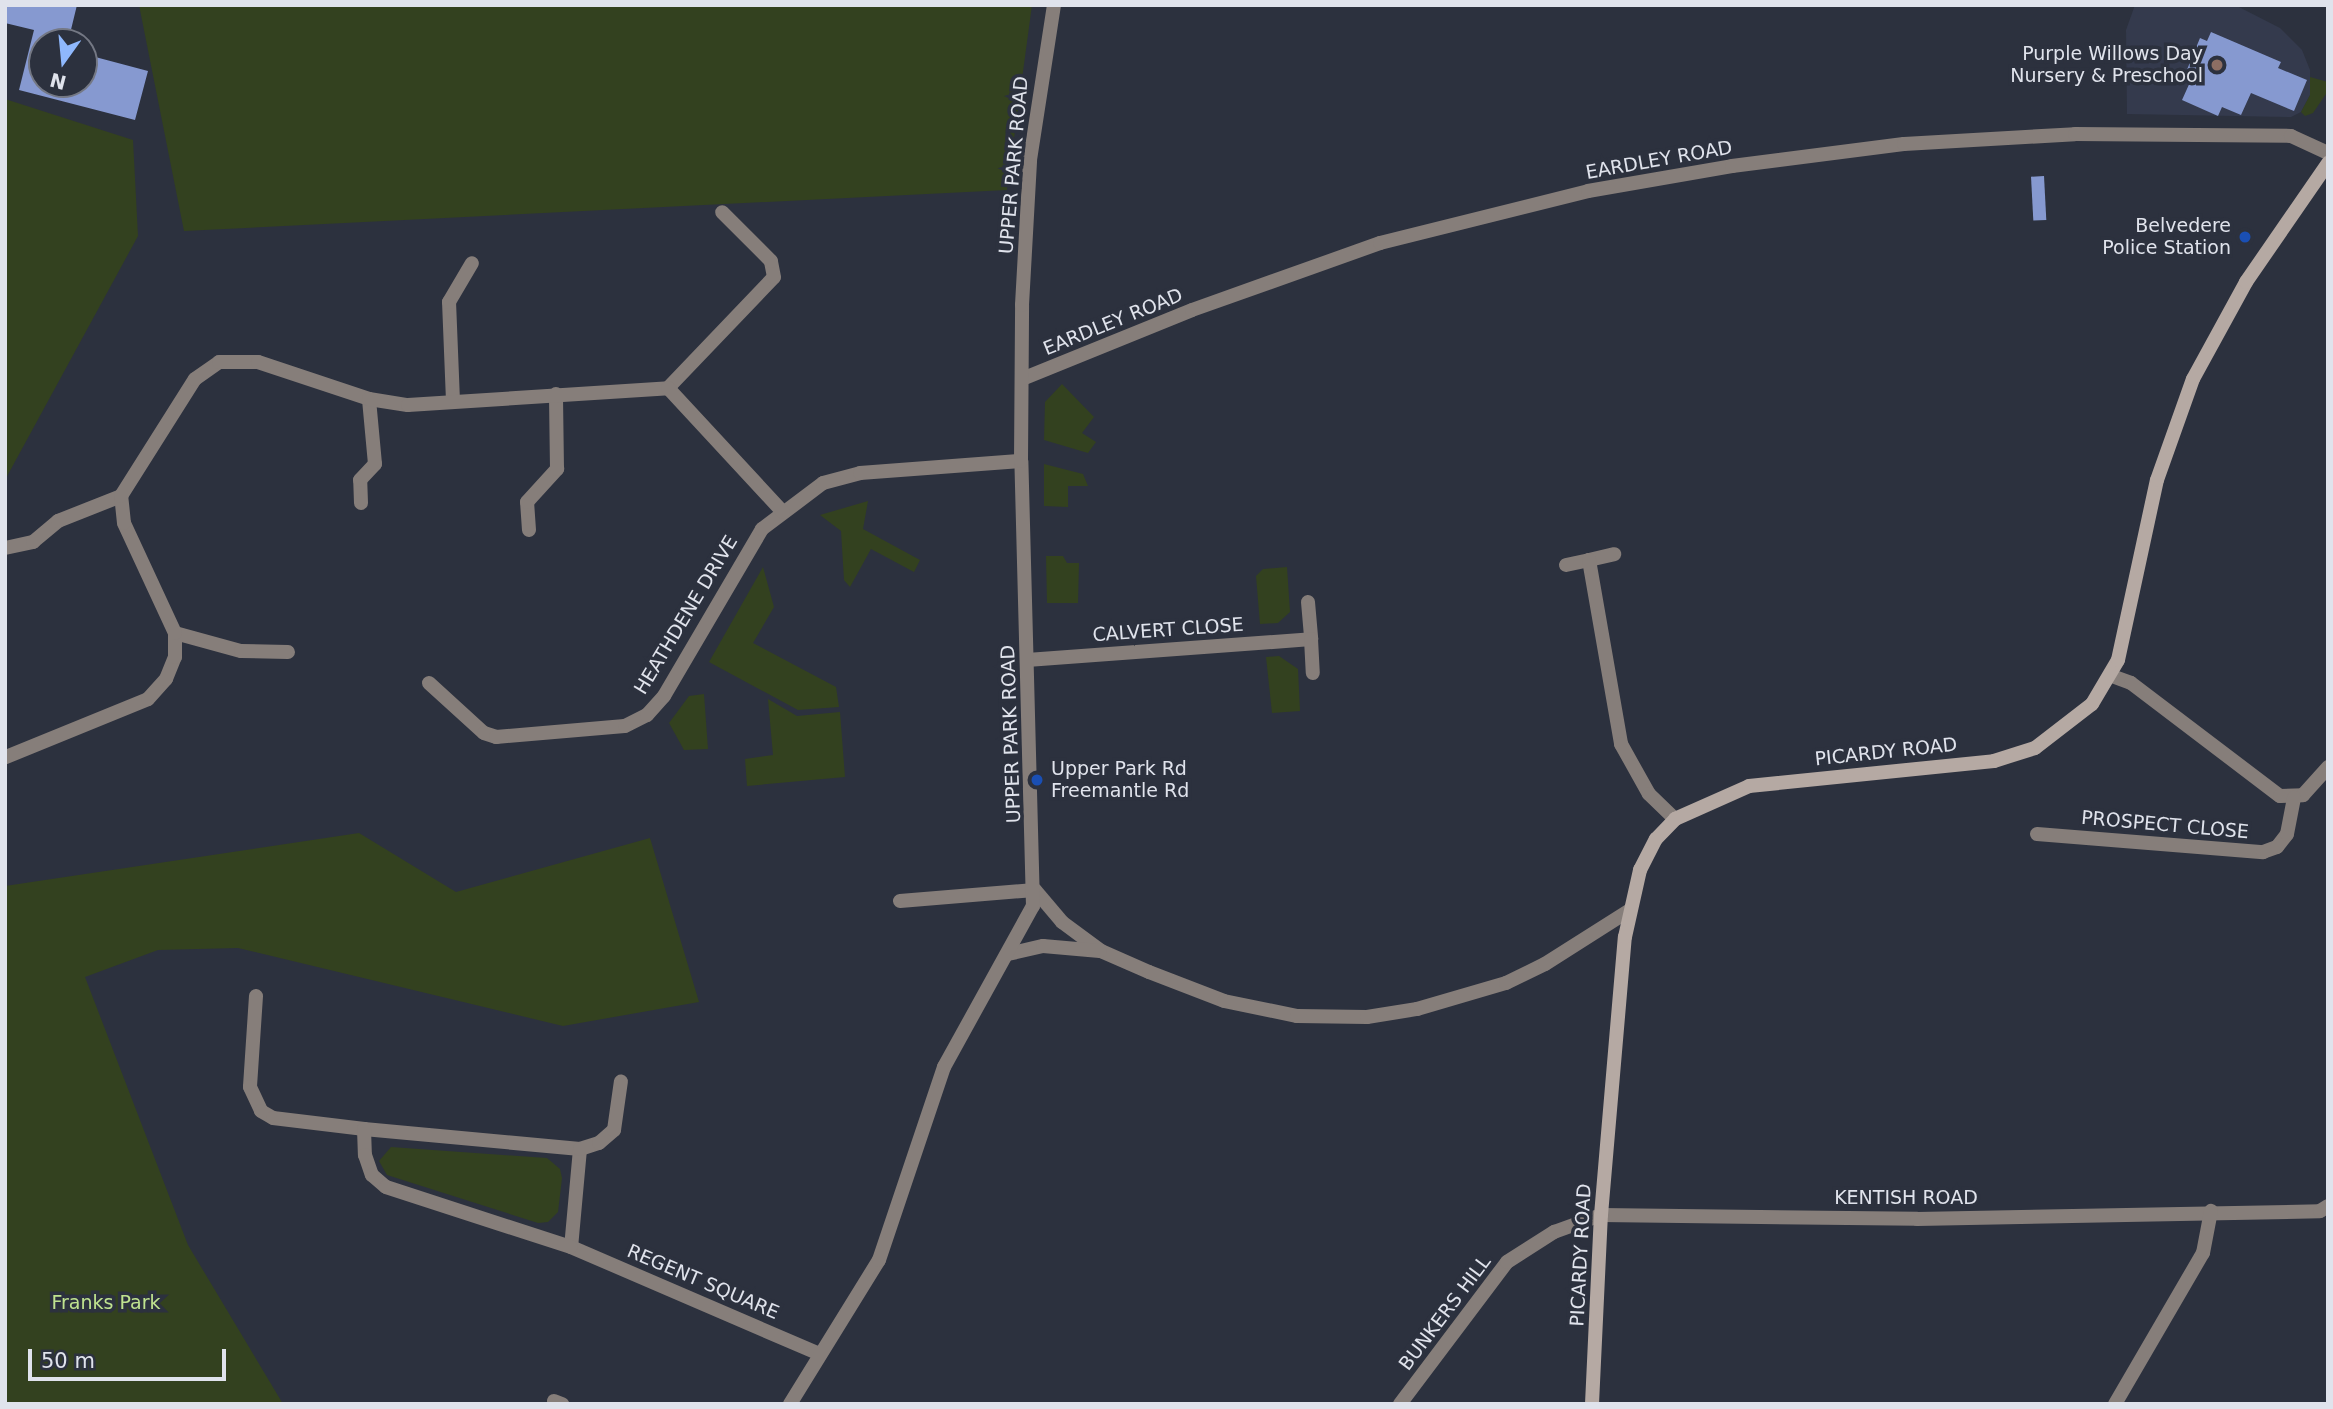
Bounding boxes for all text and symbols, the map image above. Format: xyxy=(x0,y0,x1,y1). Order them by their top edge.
north arrow xyxy=(28,28,98,98)
place label: Purple Willows Day Nursery & Preschool xyxy=(2010,43,2203,87)
marker: Purple Willows Day Nursery & Preschool xyxy=(2209,57,2225,73)
text: N xyxy=(48,69,69,94)
street label: UPPER PARK ROAD xyxy=(995,75,1033,255)
street label: EARDLEY ROAD xyxy=(1584,136,1734,184)
place label: Belvedere Police Station xyxy=(2102,215,2231,259)
marker: Belvedere Police Station xyxy=(2237,229,2253,245)
street label: EARDLEY ROAD xyxy=(1040,284,1186,360)
street label: HEATHDENE DRIVE xyxy=(630,532,742,698)
street label: CALVERT CLOSE xyxy=(1092,613,1244,647)
street label: UPPER PARK ROAD xyxy=(996,644,1026,824)
street label: PICARDY ROAD xyxy=(1814,733,1958,771)
place label: Upper Park Rd Freemantle Rd xyxy=(1051,758,1189,802)
marker: Upper Park Rd Freemantle Rd xyxy=(1029,772,1045,788)
street label: PROSPECT CLOSE xyxy=(2080,806,2250,844)
street label: PICARDY ROAD xyxy=(1566,1183,1596,1327)
street label: KENTISH ROAD xyxy=(1834,1187,1978,1209)
street label: REGENT SQUARE xyxy=(624,1240,782,1324)
street label: BUNKERS HILL xyxy=(1394,1251,1496,1375)
park label: Franks Park xyxy=(51,1292,161,1314)
scale bar xyxy=(32,1336,229,1380)
text: 50 m xyxy=(41,1349,95,1373)

